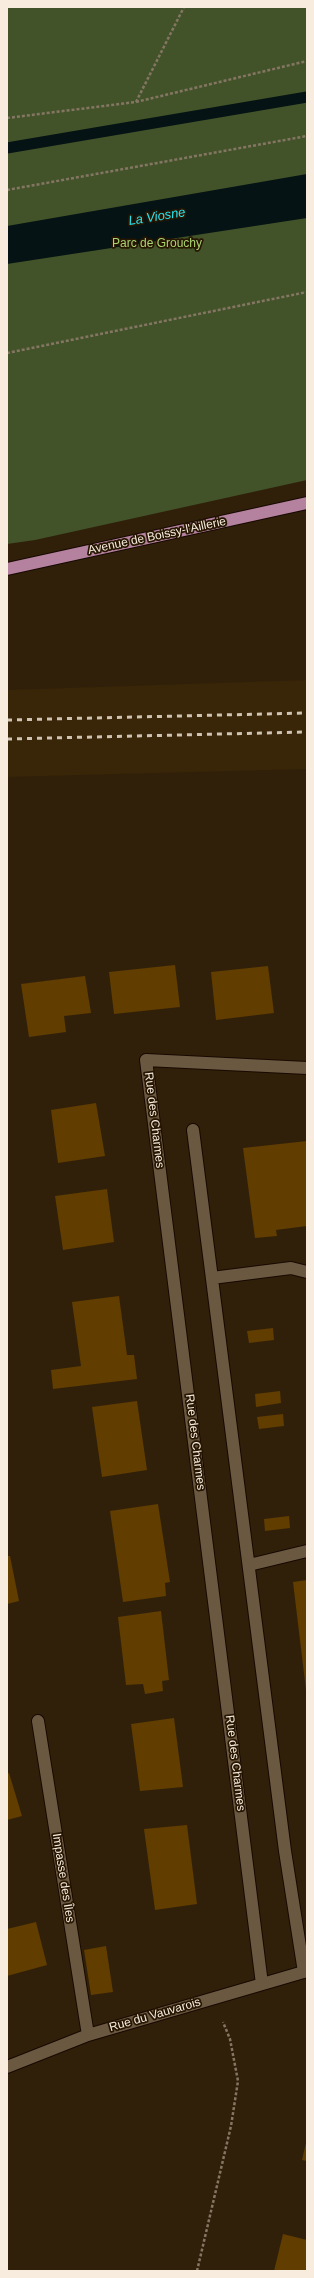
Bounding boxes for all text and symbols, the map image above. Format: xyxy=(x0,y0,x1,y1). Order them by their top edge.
water label: La Viosne xyxy=(127,205,187,229)
park label: Parc de Grouchy xyxy=(112,237,202,251)
street label: Avenue de Boissy-l'Aillerie xyxy=(87,514,227,558)
street label: Rue des Charmes xyxy=(141,1071,167,1169)
street label: Rue des Charmes xyxy=(182,1393,208,1491)
street label: Rue des Charmes xyxy=(222,1714,248,1812)
street label: Impasse des Îles xyxy=(49,1832,77,1924)
street label: Rue du Vauvarois xyxy=(108,1995,202,2035)

